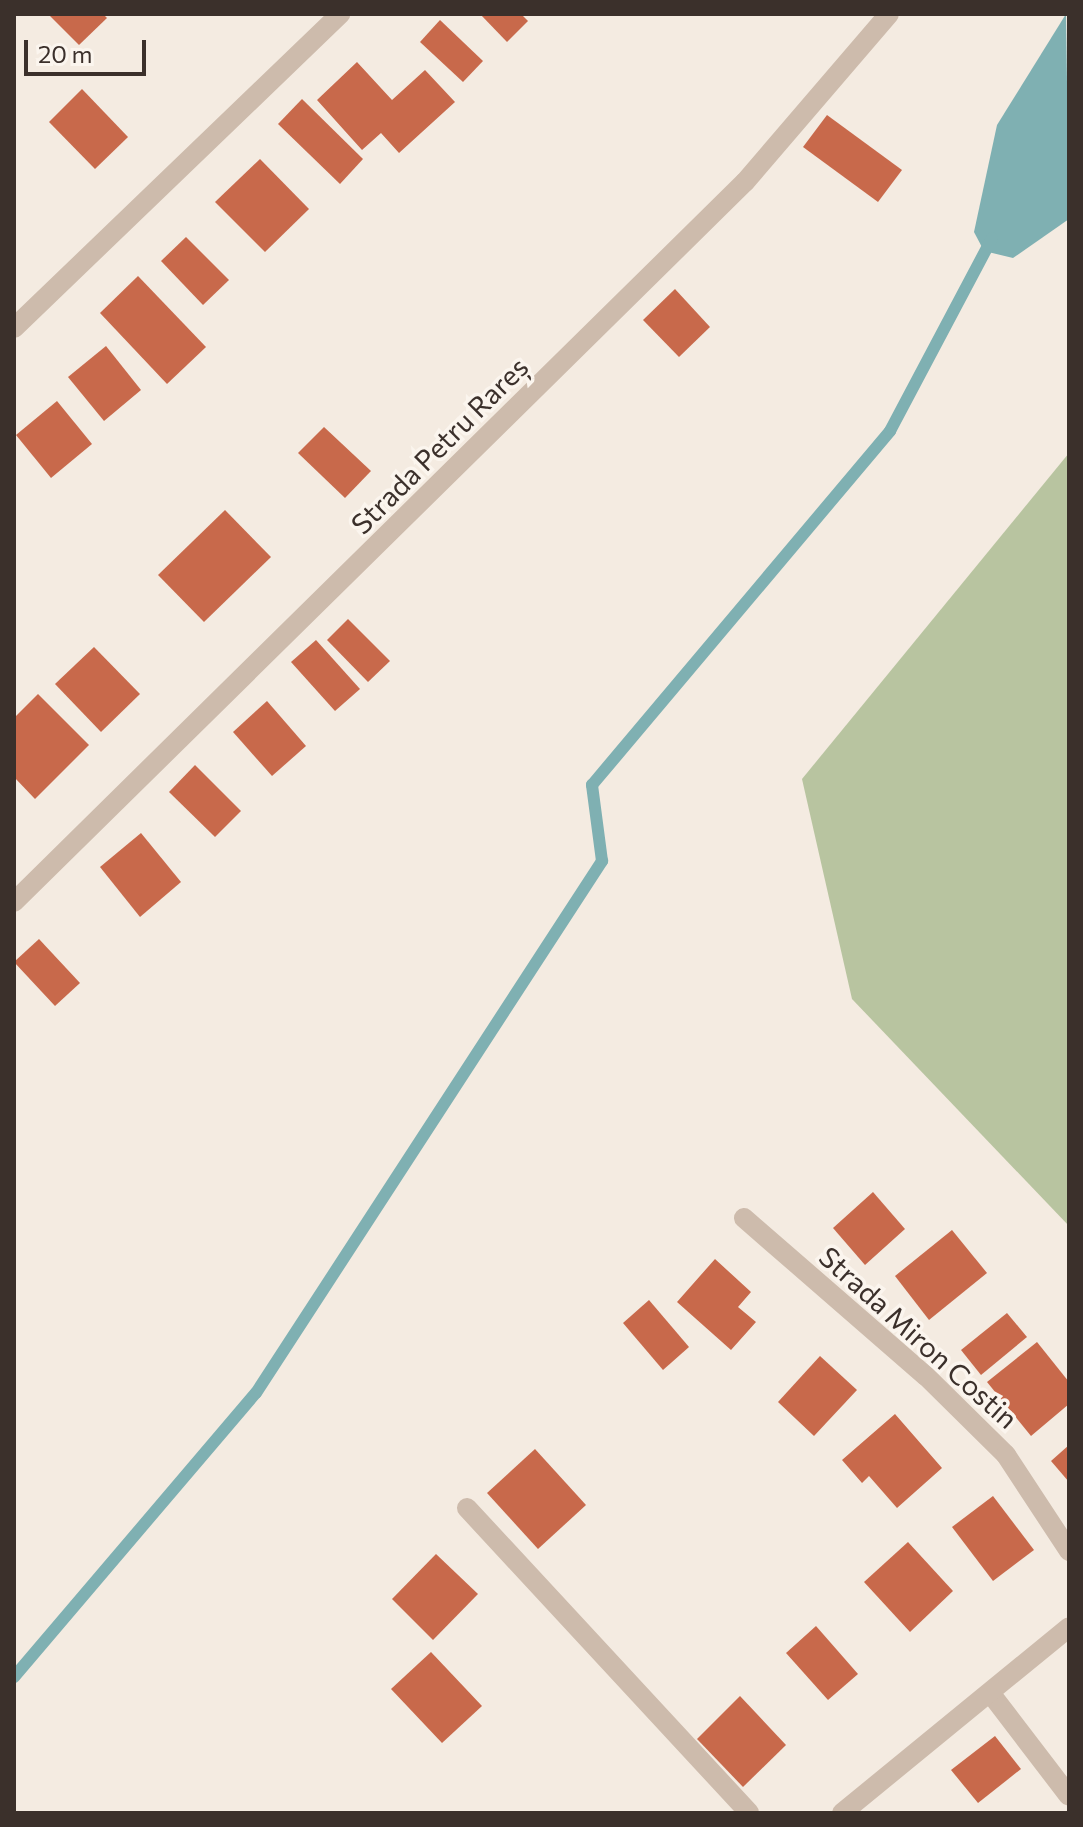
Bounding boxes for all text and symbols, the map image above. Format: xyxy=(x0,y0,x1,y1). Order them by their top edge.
scale bar xyxy=(28,24,150,74)
text: 20 m xyxy=(38,39,92,68)
street label: Strada Petru Rareș xyxy=(344,350,534,540)
street label: Strada Miron Costin xyxy=(813,1239,1025,1435)

